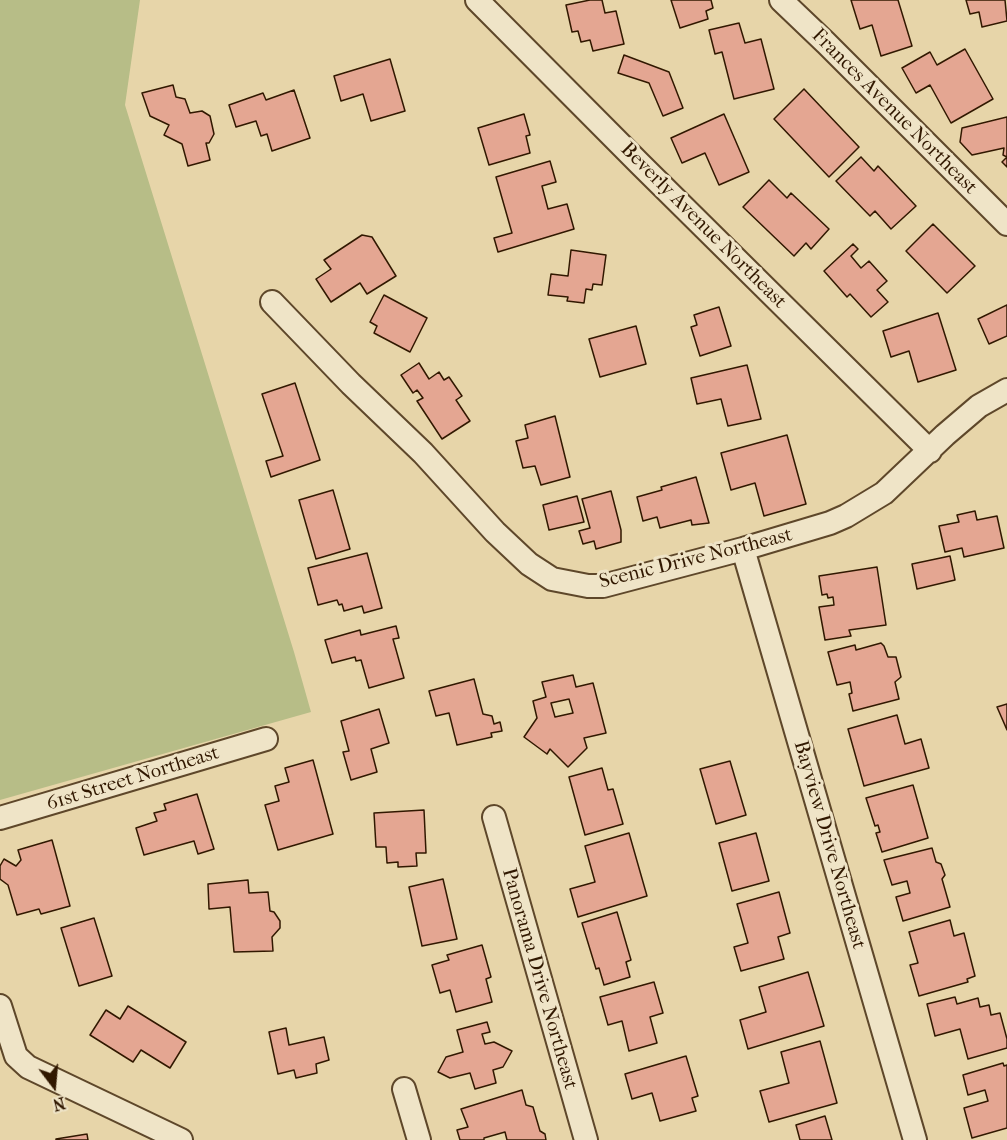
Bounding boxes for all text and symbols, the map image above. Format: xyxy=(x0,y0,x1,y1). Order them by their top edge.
street label: Frances Avenue Northeast xyxy=(806,24,982,200)
street label: Beverly Avenue Northeast xyxy=(615,138,791,314)
street label: Scenic Drive Northeast xyxy=(597,523,795,595)
street label: Bayview Drive Northeast xyxy=(788,738,870,952)
street label: 61st Street Northeast xyxy=(44,741,222,817)
street label: Panorama Drive Northeast xyxy=(496,866,582,1092)
north arrow xyxy=(24,1056,84,1116)
text: N xyxy=(51,1093,68,1115)

